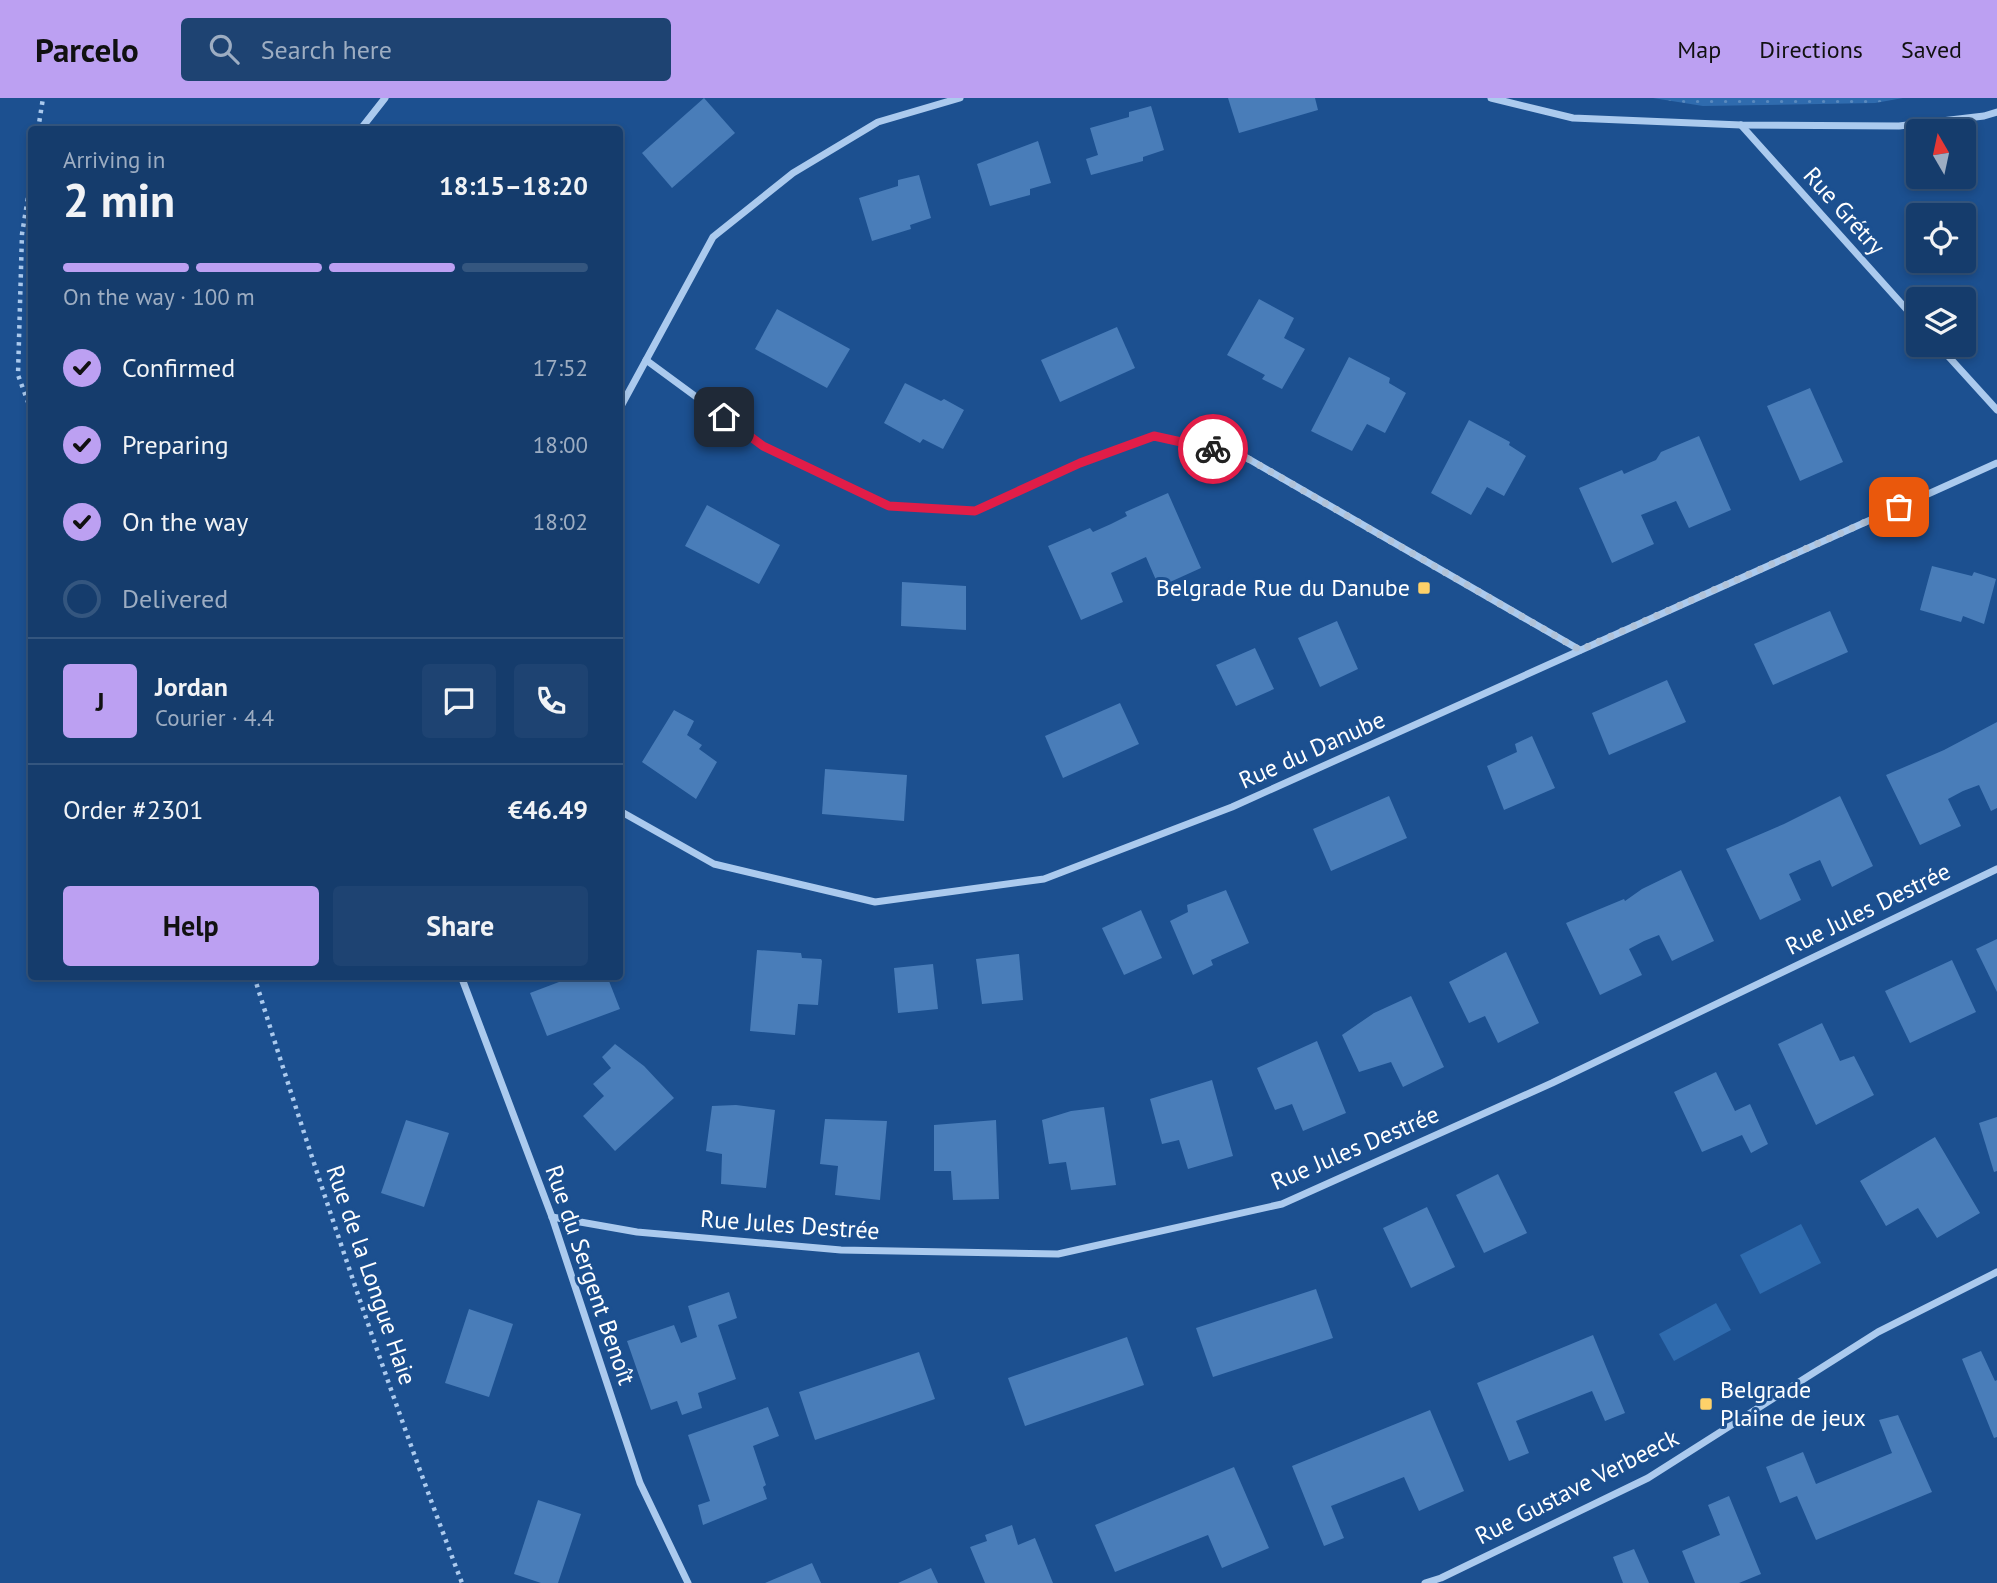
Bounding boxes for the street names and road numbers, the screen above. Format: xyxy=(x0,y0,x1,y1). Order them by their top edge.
street label: Rue Grétry xyxy=(1797,160,1892,261)
street label: Rue du Danube xyxy=(1234,704,1390,796)
street label: Rue Jules Destrée xyxy=(1780,855,1955,962)
street label: Rue Jules Destrée xyxy=(1266,1098,1444,1197)
street label: Rue de la Longue Haie xyxy=(319,1161,424,1389)
street label: Rue du Sergent Benoît xyxy=(538,1161,643,1389)
street label: Rue Jules Destrée xyxy=(699,1203,881,1246)
street label: Rue Gustave Verbeeck xyxy=(1470,1422,1684,1551)

